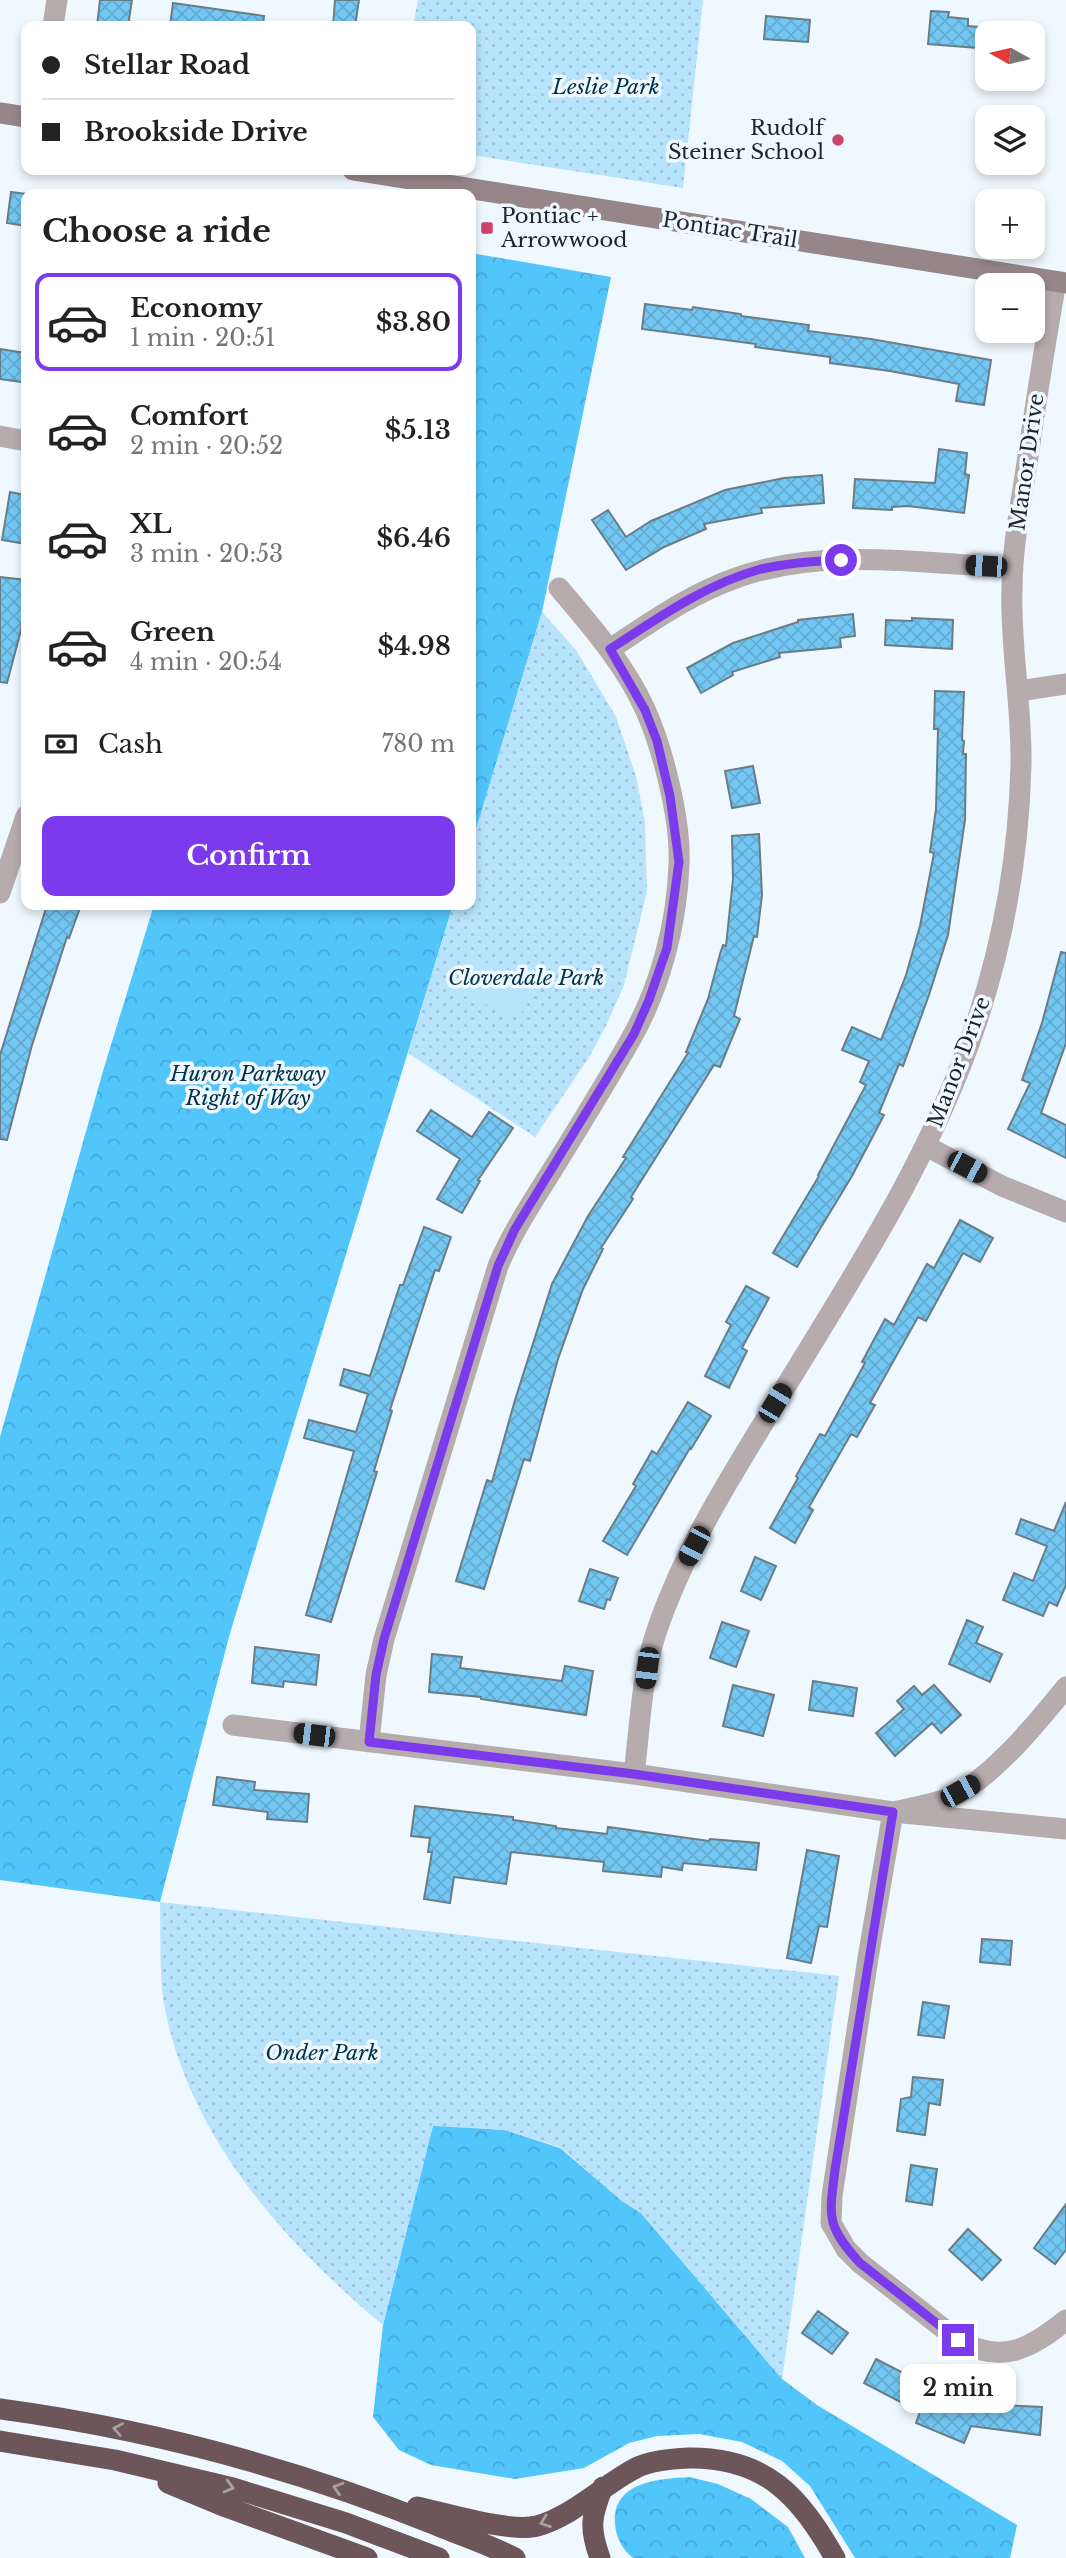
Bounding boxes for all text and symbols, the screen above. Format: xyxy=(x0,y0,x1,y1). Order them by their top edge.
north arrow xyxy=(975,21,1045,91)
map controls xyxy=(975,21,1045,343)
text: Stellar Road xyxy=(84,49,250,81)
park label: Leslie Park xyxy=(551,74,660,100)
button: layers xyxy=(975,105,1045,175)
place label: Rudolf Steiner School xyxy=(668,115,826,165)
text: Brookside Drive xyxy=(84,116,308,148)
marker: Rudolf Steiner School xyxy=(830,132,846,148)
button: + xyxy=(975,189,1045,259)
place label: Pontiac + Arrowwood xyxy=(500,203,627,253)
street label: Pontiac Trail xyxy=(661,206,800,254)
text: Choose a ride xyxy=(42,211,271,251)
marker: Pontiac + Arrowwood xyxy=(479,220,495,236)
button: − xyxy=(975,273,1045,343)
icon: car xyxy=(46,291,109,354)
text: Economy xyxy=(130,292,263,324)
text: $3.80 xyxy=(376,306,451,338)
text: 1 min · 20:51 xyxy=(130,324,275,352)
street label: Manor Drive xyxy=(1005,392,1049,532)
icon: car xyxy=(46,399,109,462)
text: Comfort xyxy=(130,400,248,432)
text: $5.13 xyxy=(385,414,451,446)
text: 2 min · 20:52 xyxy=(130,432,283,460)
icon: car xyxy=(46,507,109,570)
text: XL xyxy=(130,508,172,540)
text: $6.46 xyxy=(376,522,451,554)
text: 3 min · 20:53 xyxy=(130,540,283,568)
route start xyxy=(825,544,857,576)
car xyxy=(965,554,1008,578)
icon: car xyxy=(46,615,109,678)
text: Green xyxy=(130,616,215,648)
text: $4.98 xyxy=(377,630,451,662)
text: 4 min · 20:54 xyxy=(130,648,282,676)
icon: cash xyxy=(42,725,80,763)
text: Cash xyxy=(98,728,163,760)
text: 780 m xyxy=(382,730,455,758)
button: Confirm xyxy=(42,816,455,896)
park label: Cloverdale Park xyxy=(448,965,604,991)
street label: Manor Drive xyxy=(922,993,996,1131)
park label: Huron Parkway Right of Way xyxy=(169,1061,326,1111)
car xyxy=(944,1148,991,1186)
car xyxy=(756,1380,795,1426)
car xyxy=(675,1523,714,1569)
car xyxy=(635,1646,660,1690)
car xyxy=(292,1722,337,1748)
car xyxy=(937,1772,984,1810)
park label: Onder Park xyxy=(265,2040,379,2066)
route end xyxy=(942,2324,974,2356)
callout: 2 min xyxy=(900,2364,1016,2414)
text: 2 min xyxy=(923,2374,993,2402)
one-way arrow xyxy=(112,2423,124,2438)
one-way arrow xyxy=(222,2479,234,2493)
one-way arrow xyxy=(332,2482,344,2496)
one-way arrow xyxy=(540,2514,552,2528)

